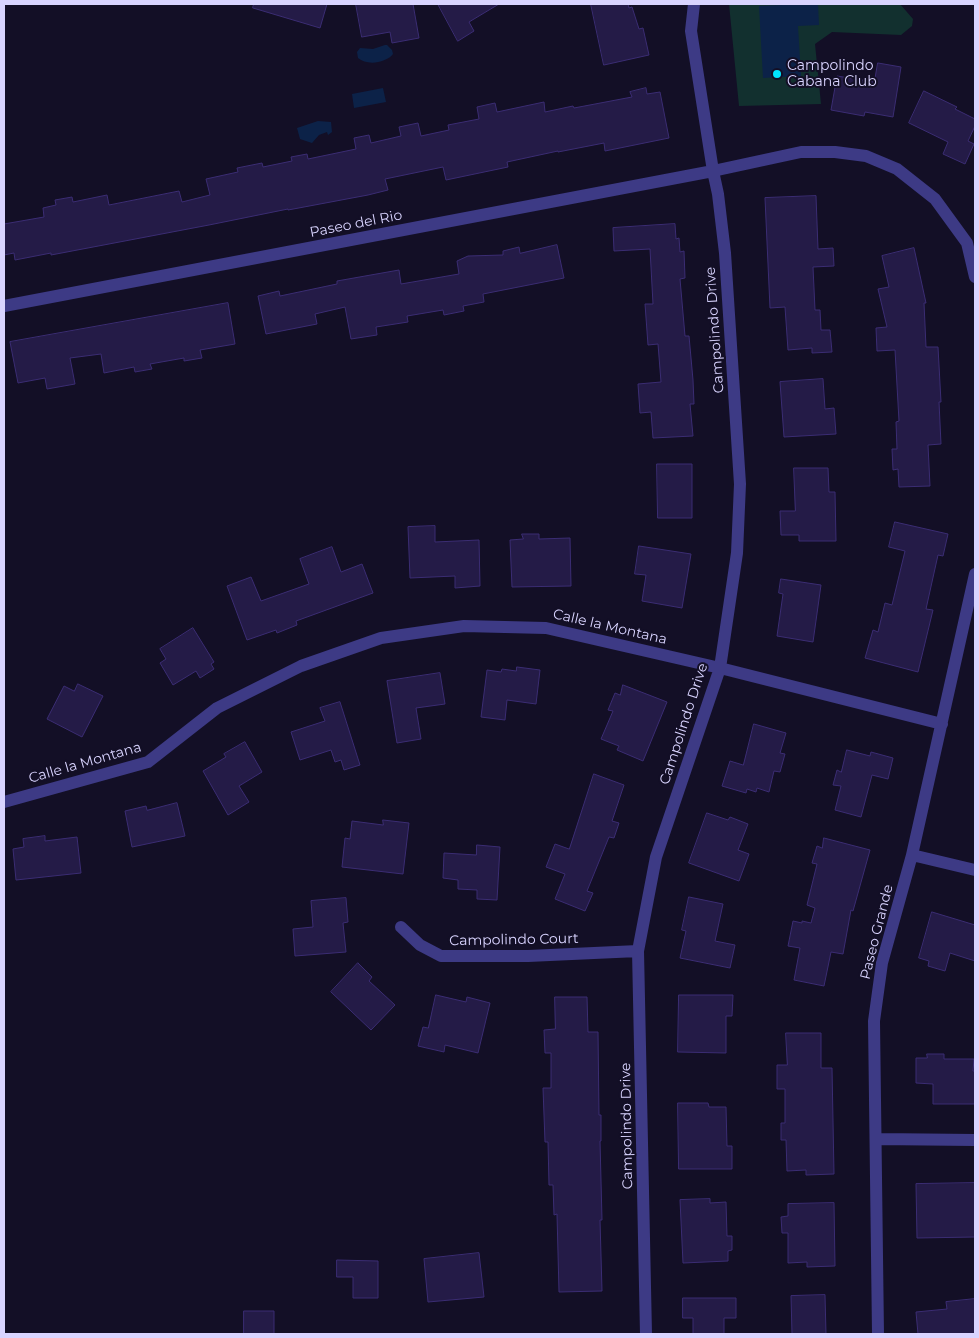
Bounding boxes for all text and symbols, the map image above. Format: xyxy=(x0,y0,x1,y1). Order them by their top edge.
place label: Campolindo Cabana Club xyxy=(787,58,877,90)
marker: Campolindo Cabana Club xyxy=(771,68,783,80)
street label: Paseo del Rio xyxy=(308,207,404,241)
street label: Campolindo Drive xyxy=(702,266,728,394)
street label: Calle la Montana xyxy=(551,606,669,648)
street label: Campolindo Drive xyxy=(656,661,712,787)
street label: Calle la Montana xyxy=(27,739,143,787)
street label: Paseo Grande xyxy=(857,883,897,981)
street label: Campolindo Court xyxy=(449,930,579,950)
street label: Campolindo Drive xyxy=(617,1062,637,1190)

